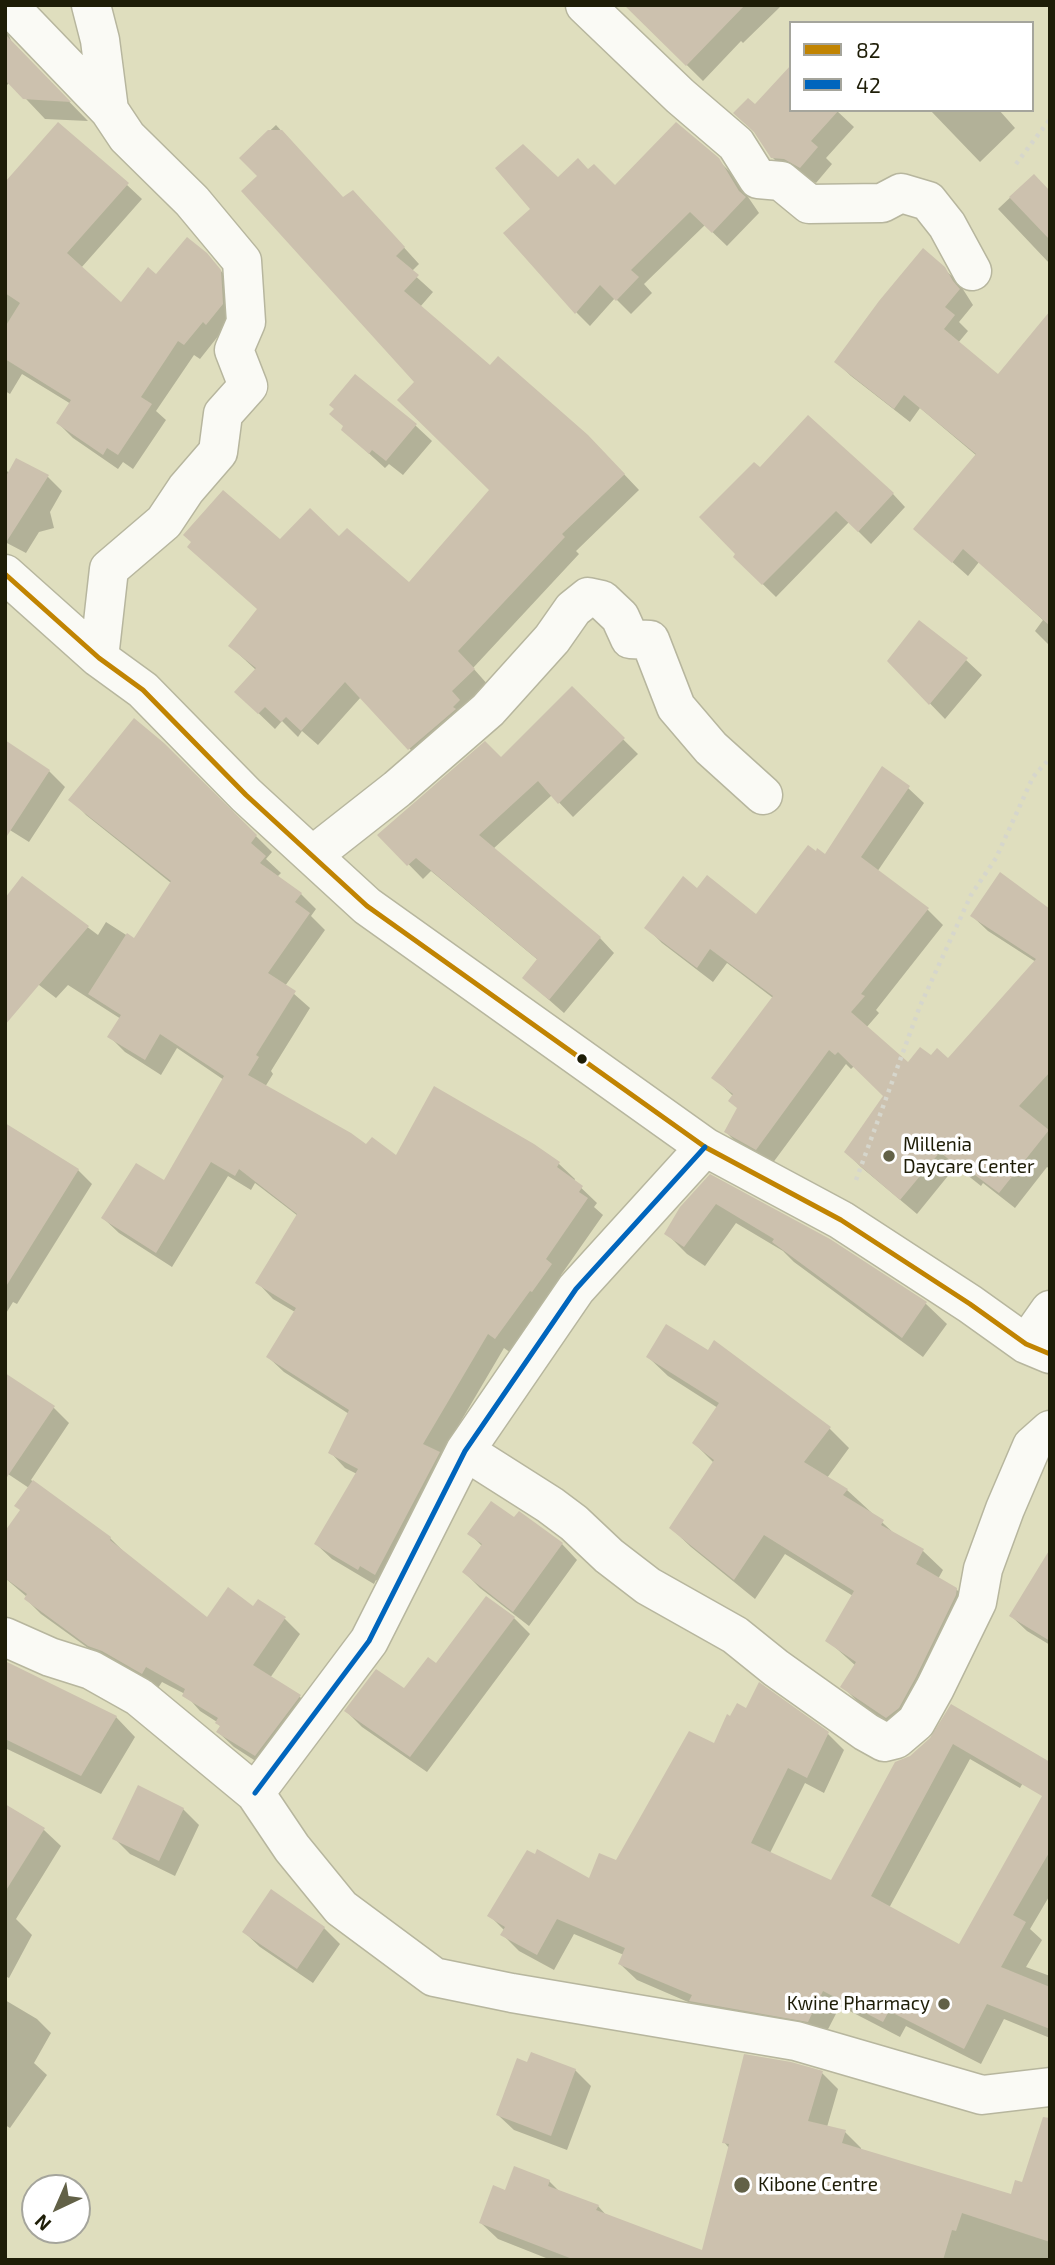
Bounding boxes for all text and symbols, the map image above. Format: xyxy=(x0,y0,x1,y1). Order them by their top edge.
legend xyxy=(789,21,1034,112)
text: 82 xyxy=(856,37,881,62)
text: 42 xyxy=(856,72,881,97)
unlabelled marker xyxy=(575,1052,589,1066)
place label: Millenia Daycare Center xyxy=(903,1134,1035,1178)
marker: Millenia Daycare Center xyxy=(881,1148,897,1164)
place label: Kwine Pharmacy xyxy=(787,1993,930,2015)
marker: Kwine Pharmacy xyxy=(936,1996,952,2012)
north arrow xyxy=(21,2174,91,2244)
place label: Kibone Centre xyxy=(758,2174,878,2196)
marker: Kibone Centre xyxy=(732,2175,752,2195)
text: N xyxy=(30,2210,55,2236)

